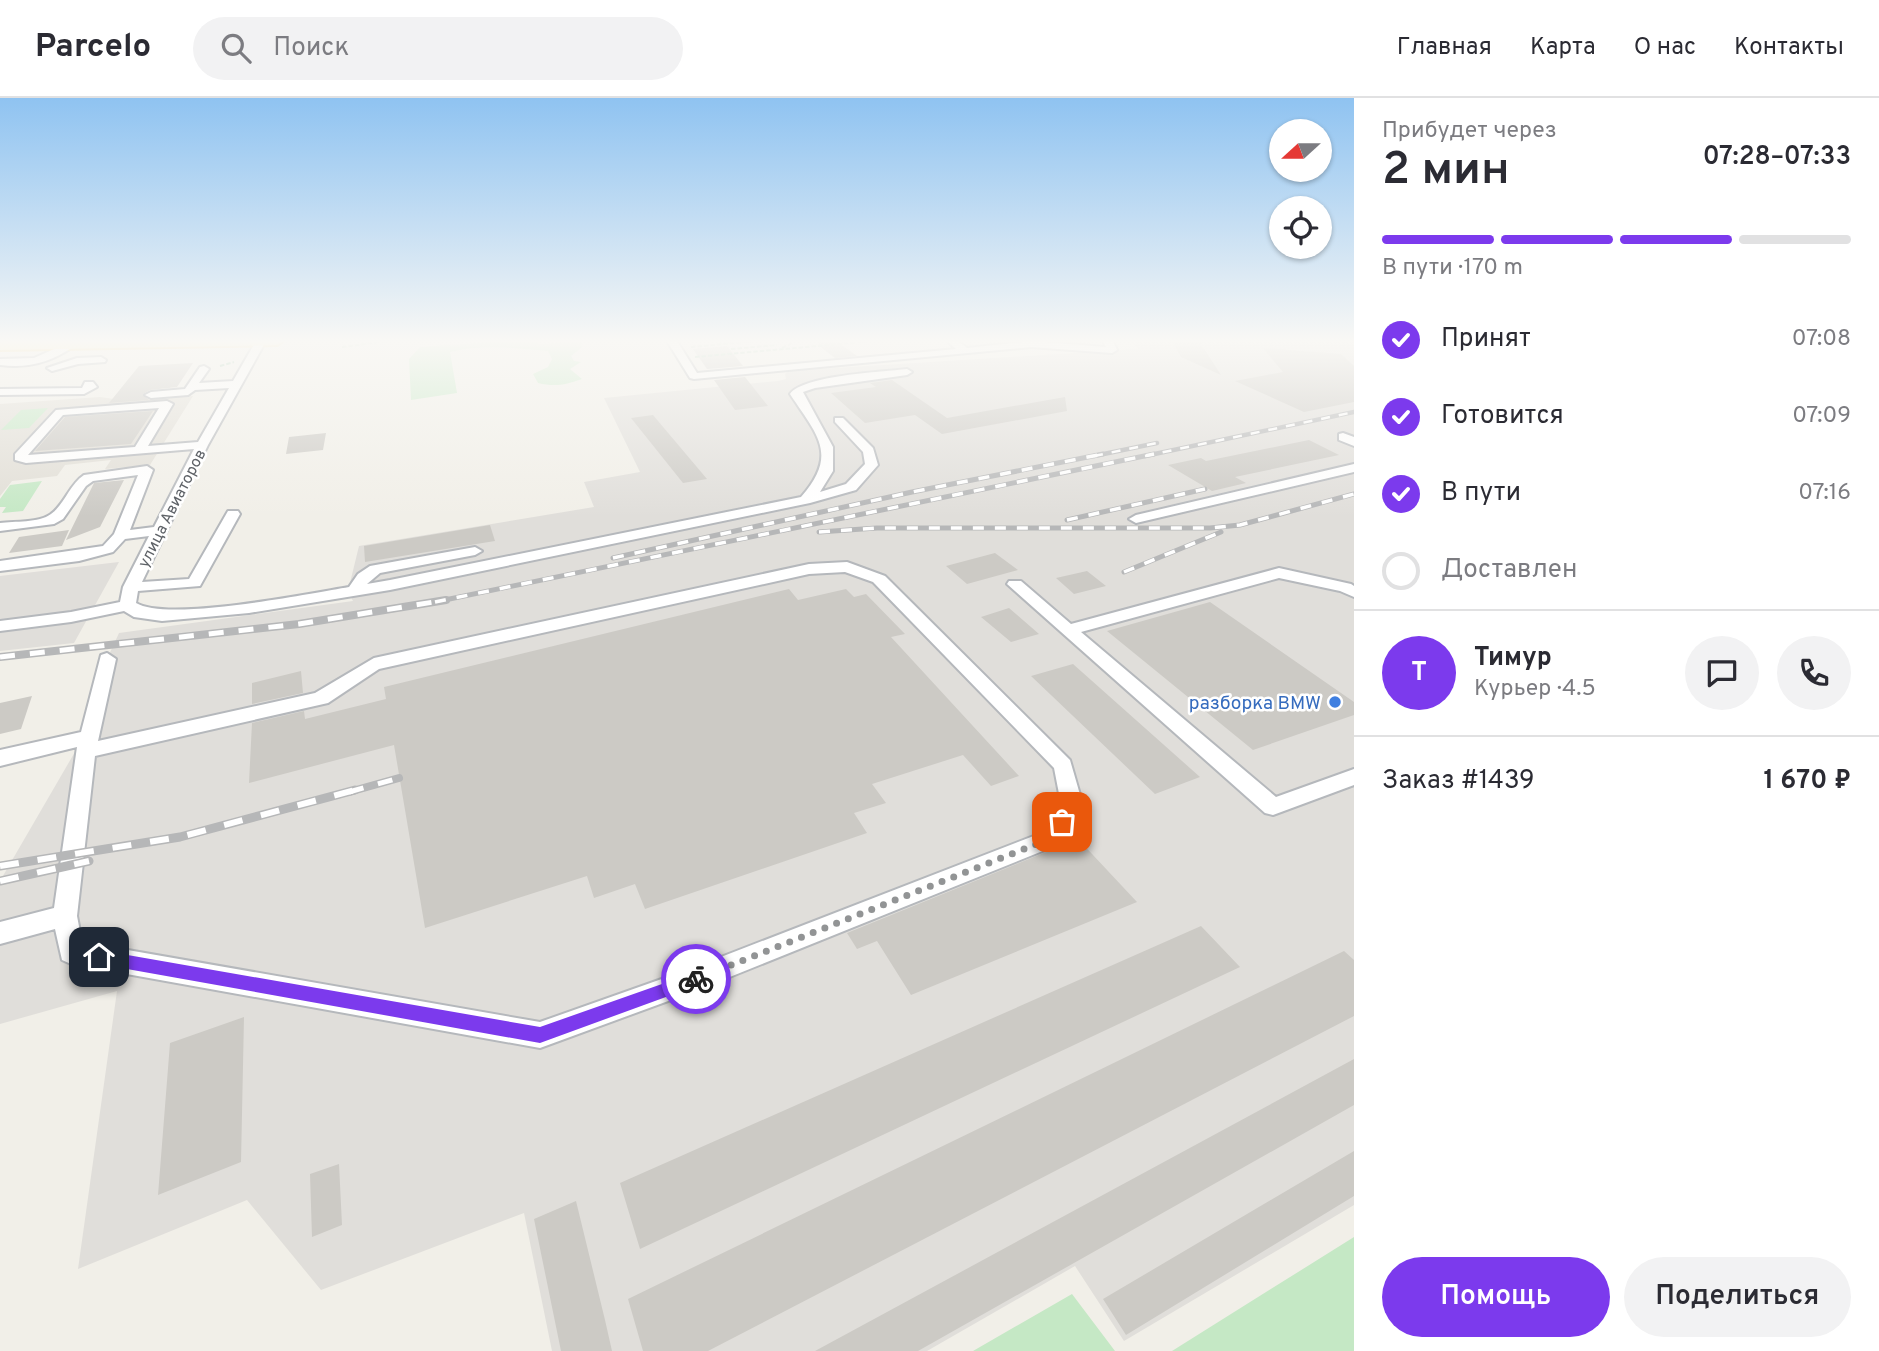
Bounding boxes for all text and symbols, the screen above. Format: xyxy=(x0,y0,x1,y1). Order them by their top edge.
search box xyxy=(193,17,683,80)
text: Parcelo xyxy=(35,27,151,69)
icon: search xyxy=(217,29,255,67)
text: Поиск xyxy=(273,32,349,65)
text: Главная xyxy=(1397,33,1492,63)
text: Карта xyxy=(1530,33,1596,63)
text: О нас xyxy=(1634,33,1696,63)
text: Контакты xyxy=(1734,33,1844,63)
text: Прибудет через xyxy=(1382,117,1557,146)
north arrow xyxy=(1269,119,1332,182)
map controls xyxy=(1269,119,1332,259)
text: 07:28–07:33 xyxy=(1703,141,1851,174)
text: 2 мин xyxy=(1382,142,1510,201)
button: locate xyxy=(1269,196,1332,259)
text: В пути · 170 m xyxy=(1382,254,1523,283)
icon: check xyxy=(1382,321,1420,359)
text: Принят xyxy=(1441,323,1531,356)
text: 07:08 xyxy=(1792,325,1851,354)
icon: check xyxy=(1382,398,1420,436)
text: Готовится xyxy=(1441,400,1564,433)
text: 07:09 xyxy=(1792,402,1851,431)
street label: улица Авиаторов xyxy=(134,446,211,572)
icon: check xyxy=(1382,475,1420,513)
text: В пути xyxy=(1441,477,1521,510)
text: 07:16 xyxy=(1798,479,1851,508)
text: Доставлен xyxy=(1441,554,1577,587)
button: chat xyxy=(1685,636,1759,710)
button: phone xyxy=(1777,636,1851,710)
text: Тимур xyxy=(1474,642,1552,675)
text: Т xyxy=(1411,657,1427,690)
text: Курьер · 4.5 xyxy=(1474,675,1596,704)
place label: разборка BMW xyxy=(1189,692,1321,716)
marker: разборка BMW xyxy=(1327,694,1343,710)
text: Заказ #1439 xyxy=(1382,765,1535,798)
text: 1 670 ₽ xyxy=(1763,765,1851,798)
pin xyxy=(1032,792,1092,852)
icon: bag xyxy=(1043,803,1081,841)
pin xyxy=(69,927,129,987)
icon: home xyxy=(80,938,118,976)
courier xyxy=(661,944,731,1014)
icon: bike xyxy=(677,960,715,998)
button: Помощь xyxy=(1382,1257,1610,1337)
button: Поделиться xyxy=(1624,1257,1851,1337)

